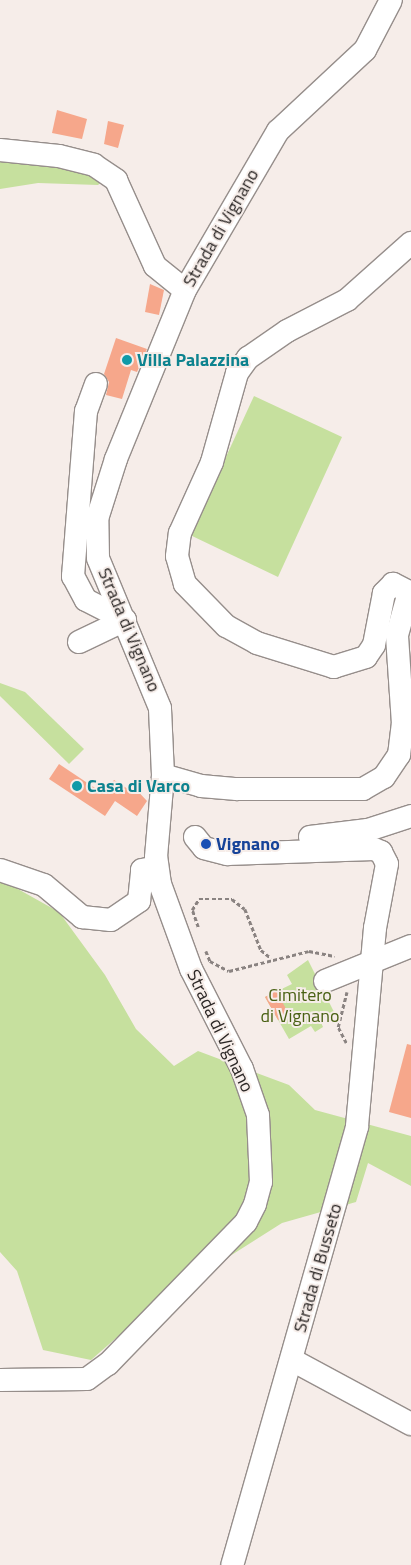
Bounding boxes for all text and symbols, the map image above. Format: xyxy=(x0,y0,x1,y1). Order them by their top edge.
street label: Strada di Vignano xyxy=(178,165,264,291)
place label: Villa Palazzina xyxy=(137,349,249,371)
marker: Villa Palazzina xyxy=(121,354,133,366)
street label: Strada di Vignano xyxy=(93,565,165,695)
place label: Casa di Varco xyxy=(87,775,190,797)
marker: Casa di Varco xyxy=(71,780,83,792)
place label: Vignano xyxy=(216,833,280,855)
marker: Vignano xyxy=(200,838,212,850)
street label: Strada di Vignano xyxy=(182,966,258,1096)
park label: Cimitero di Vignano xyxy=(261,985,339,1028)
street label: Strada di Busseto xyxy=(289,1201,347,1335)

